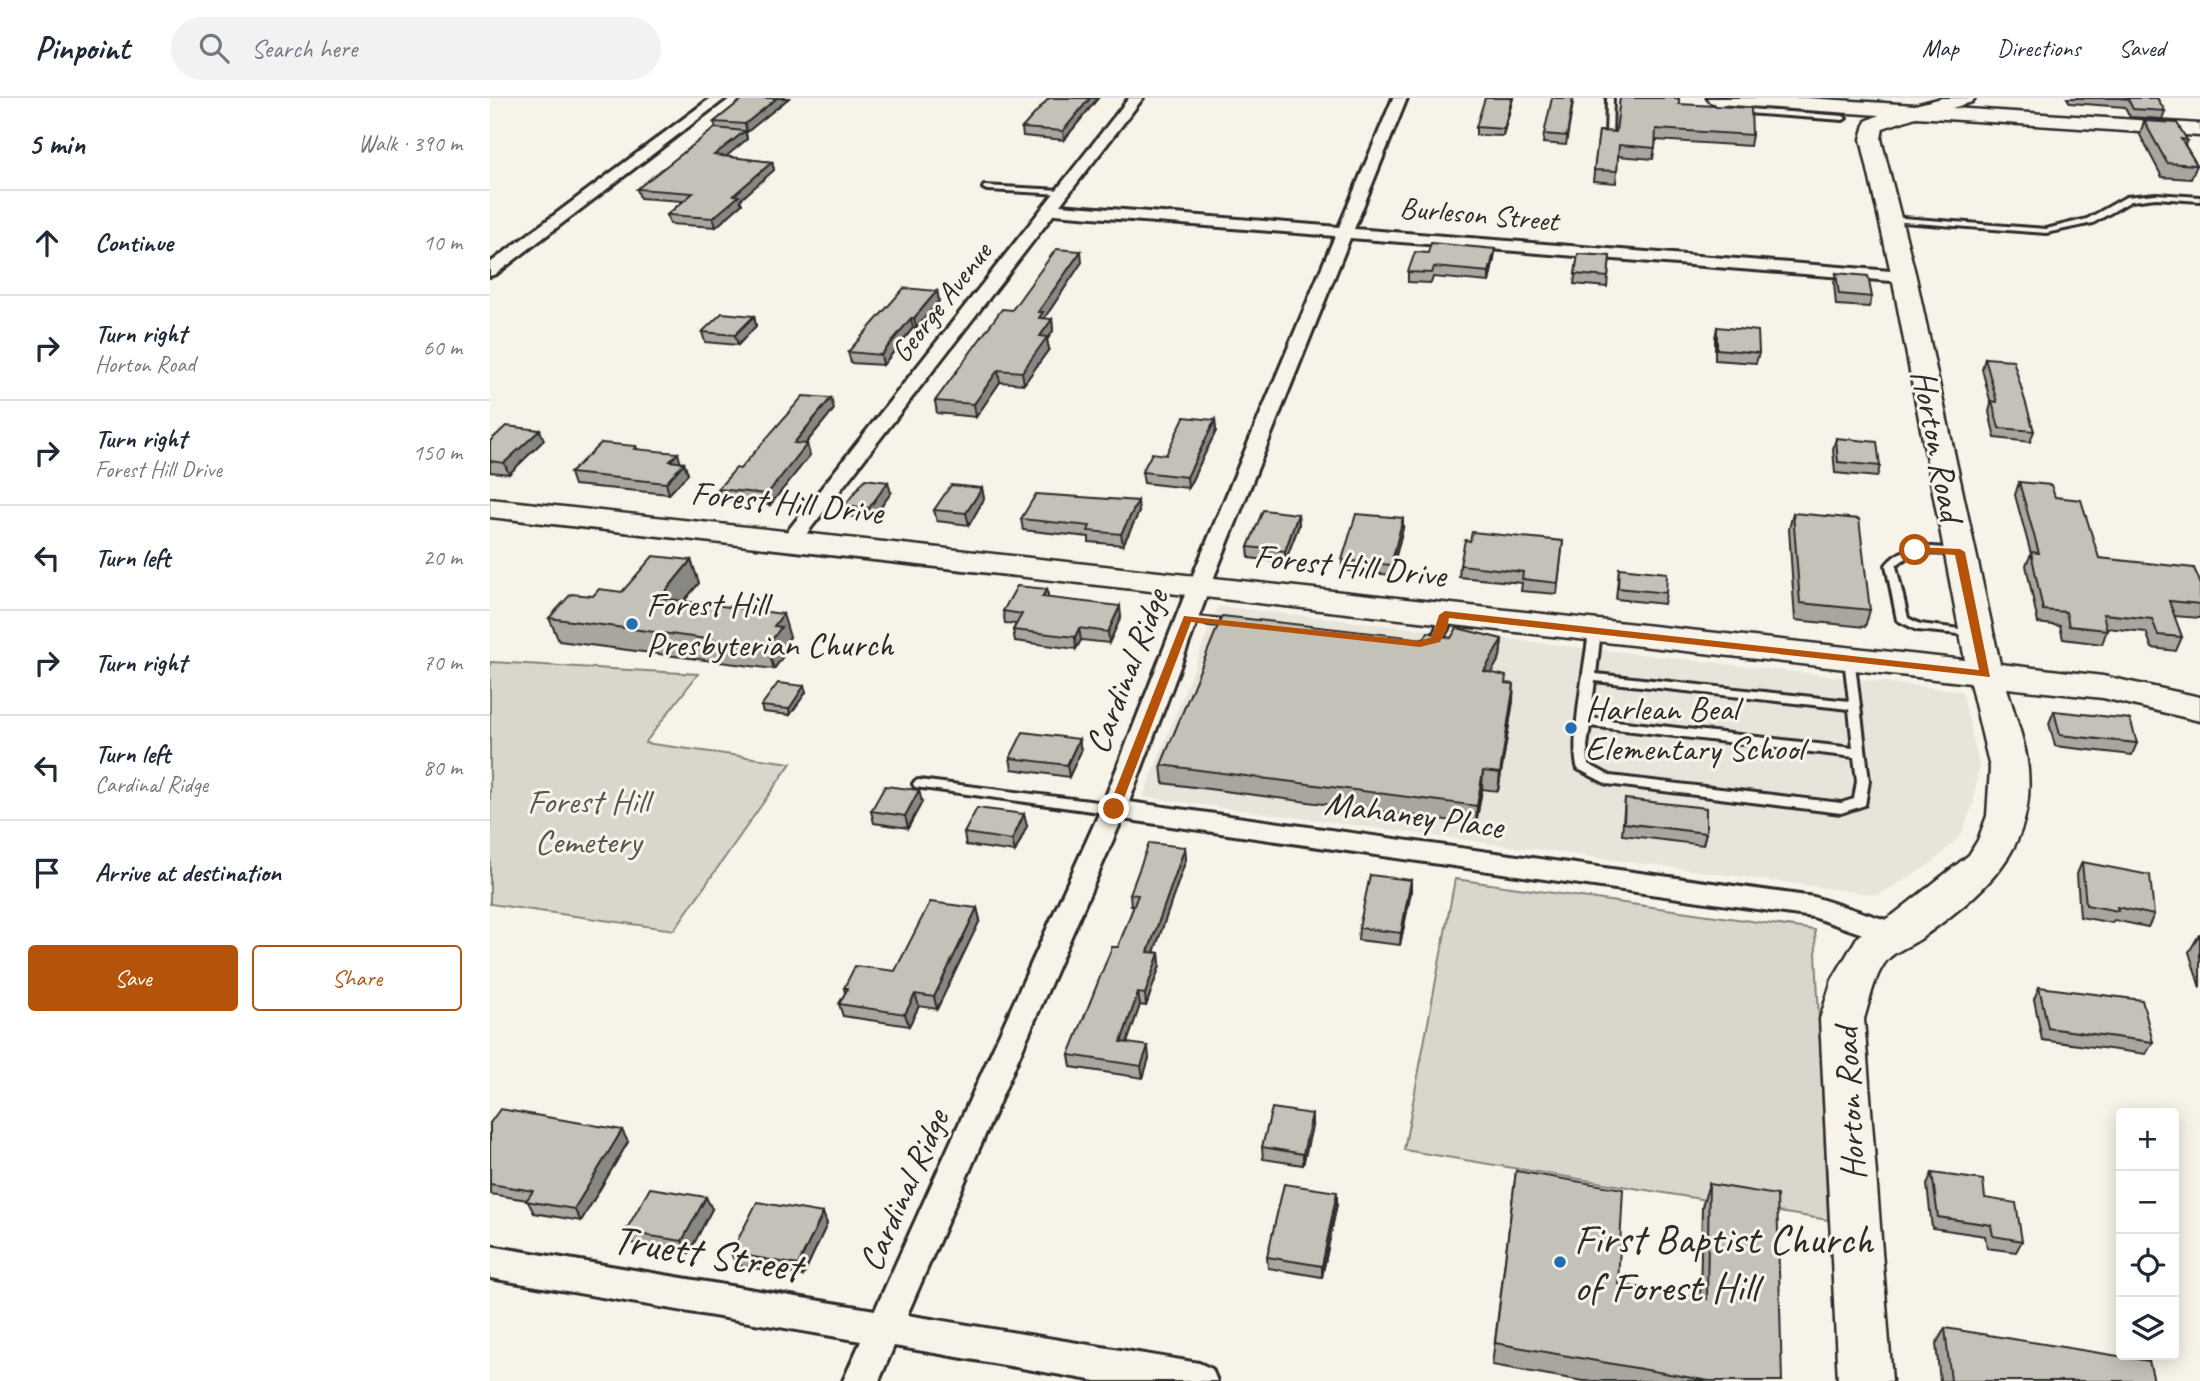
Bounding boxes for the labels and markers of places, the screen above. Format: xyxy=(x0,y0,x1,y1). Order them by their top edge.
place label: Forest Hill Presbyterian Church xyxy=(646,582,895,667)
marker: Forest Hill Presbyterian Church xyxy=(624,616,640,632)
place label: Harlean Beal Elementary School xyxy=(1585,686,1810,771)
marker: Harlean Beal Elementary School xyxy=(1563,720,1579,736)
place label: First Baptist Church of Forest Hill xyxy=(1574,1213,1875,1314)
marker: First Baptist Church of Forest Hill xyxy=(1552,1254,1568,1270)

